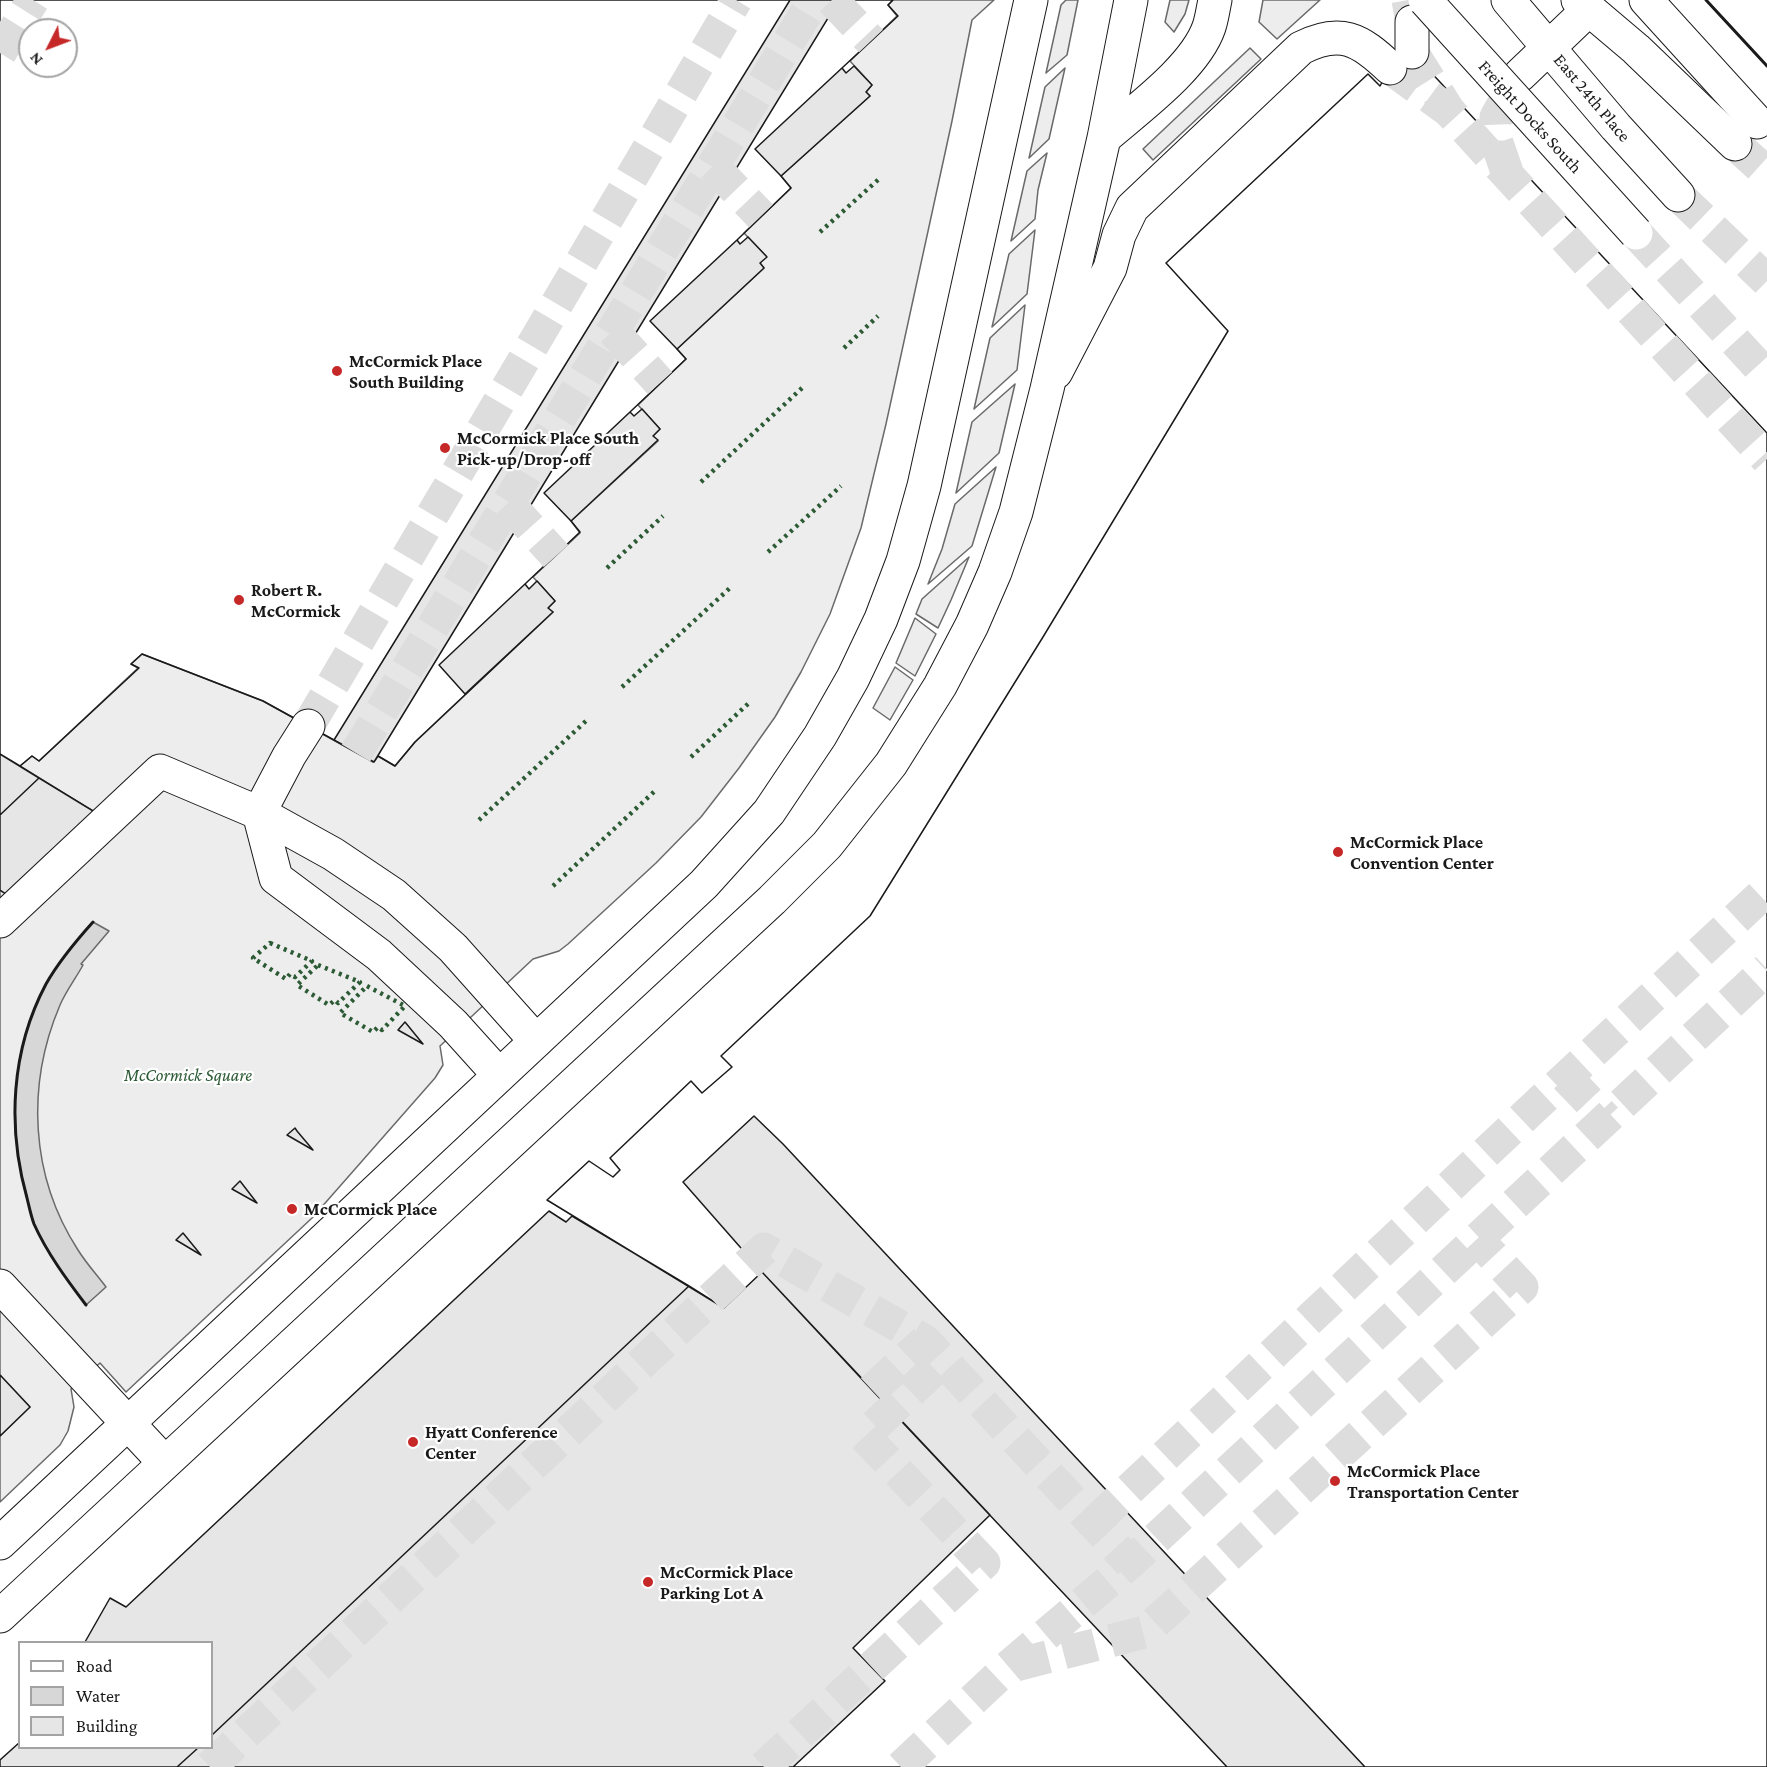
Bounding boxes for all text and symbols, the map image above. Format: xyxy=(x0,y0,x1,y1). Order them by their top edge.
north arrow xyxy=(18,18,78,78)
text: N xyxy=(26,49,46,69)
street label: East 24th Place xyxy=(1549,49,1635,147)
street label: Freight Docks South xyxy=(1474,56,1586,178)
place label: McCormick Place South Building xyxy=(349,350,482,392)
marker: McCormick Place South Building xyxy=(330,364,344,378)
place label: McCormick Place South Pick-up/Drop-off xyxy=(457,427,639,470)
marker: McCormick Place South Pick-up/Drop-off xyxy=(438,441,452,455)
place label: Robert R. McCormick xyxy=(251,579,340,622)
marker: Robert R. McCormick xyxy=(232,593,246,607)
place label: McCormick Place Convention Center xyxy=(1350,831,1494,874)
marker: McCormick Place Convention Center xyxy=(1331,845,1345,859)
park label: McCormick Square xyxy=(124,1064,252,1086)
place label: McCormick Place xyxy=(304,1198,437,1220)
marker: McCormick Place xyxy=(285,1202,299,1216)
place label: Hyatt Conference Center xyxy=(425,1421,557,1464)
marker: Hyatt Conference Center xyxy=(406,1435,420,1449)
place label: McCormick Place Transportation Center xyxy=(1347,1460,1519,1502)
marker: McCormick Place Transportation Center xyxy=(1328,1474,1342,1488)
place label: McCormick Place Parking Lot A xyxy=(660,1561,793,1604)
marker: McCormick Place Parking Lot A xyxy=(641,1575,655,1589)
legend xyxy=(18,1641,213,1749)
text: Road xyxy=(76,1656,113,1676)
text: Water xyxy=(76,1686,120,1706)
text: Building xyxy=(76,1716,137,1736)

